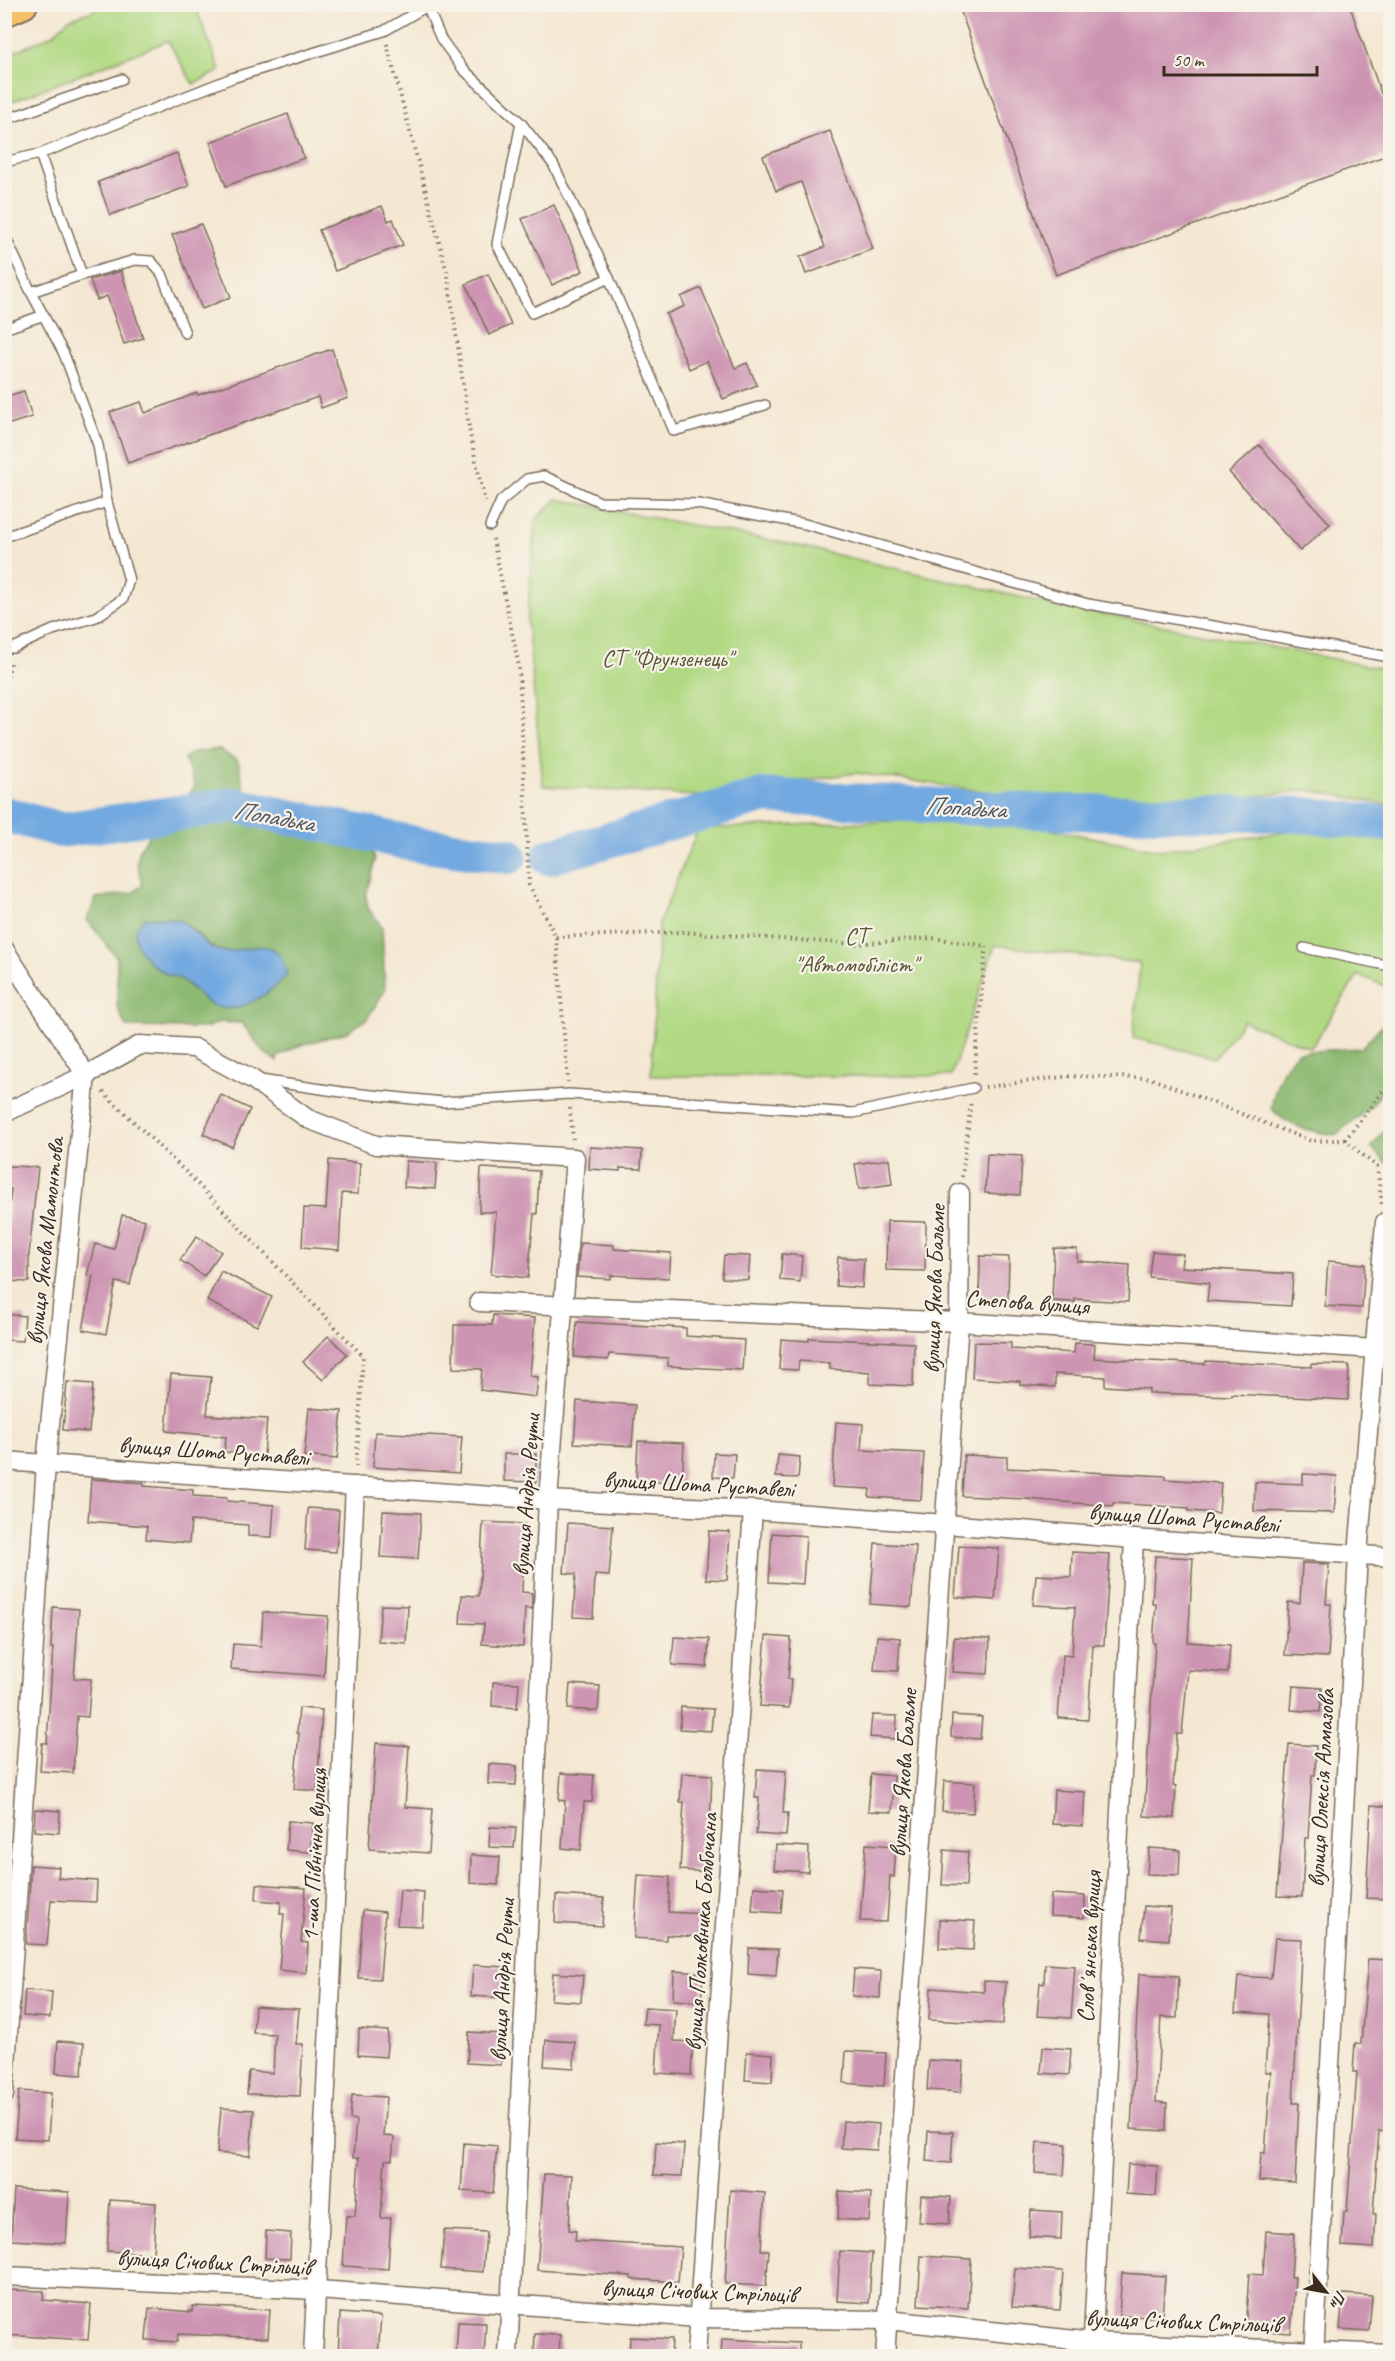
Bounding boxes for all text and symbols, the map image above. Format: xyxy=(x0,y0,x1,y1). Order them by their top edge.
scale bar xyxy=(1164,39,1317,77)
text: 50 m xyxy=(1173,49,1206,71)
park label: СТ "Фрунзенець" xyxy=(602,643,737,673)
water label: Попадька xyxy=(924,789,1010,826)
water label: Попадька xyxy=(231,793,320,840)
park label: СТ "Автомобіліст" xyxy=(795,921,923,979)
street label: вулиця Якова Мамонтова xyxy=(19,1134,71,1346)
street label: вулиця Якова Бальме xyxy=(916,1202,952,1374)
street label: Степова вулиця xyxy=(964,1283,1092,1321)
street label: вулиця Андрія Реути xyxy=(505,1411,547,1577)
street label: вулиця Шота Руставелі xyxy=(118,1429,313,1473)
street label: вулиця Шота Руставелі xyxy=(603,1464,797,1504)
street label: вулиця Шота Руставелі xyxy=(1088,1496,1283,1540)
street label: вулиця Якова Бальме xyxy=(882,1686,924,1858)
street label: вулиця Олексія Алмазова xyxy=(1301,1687,1341,1888)
street label: 1-ша Північна вулиця xyxy=(294,1766,334,1942)
street label: вулиця Полковника Болбочана xyxy=(678,1811,724,2052)
street label: Словʼянська вулиця xyxy=(1070,1869,1108,2023)
street label: вулиця Андрія Реути xyxy=(483,1896,521,2062)
street label: вулиця Січових Стрільців xyxy=(116,2242,318,2282)
north arrow xyxy=(1296,2262,1356,2322)
street label: вулиця Січових Стрільців xyxy=(601,2273,802,2310)
text: Пн xyxy=(1325,2287,1351,2312)
street label: вулиця Січових Стрільців xyxy=(1085,2303,1286,2340)

